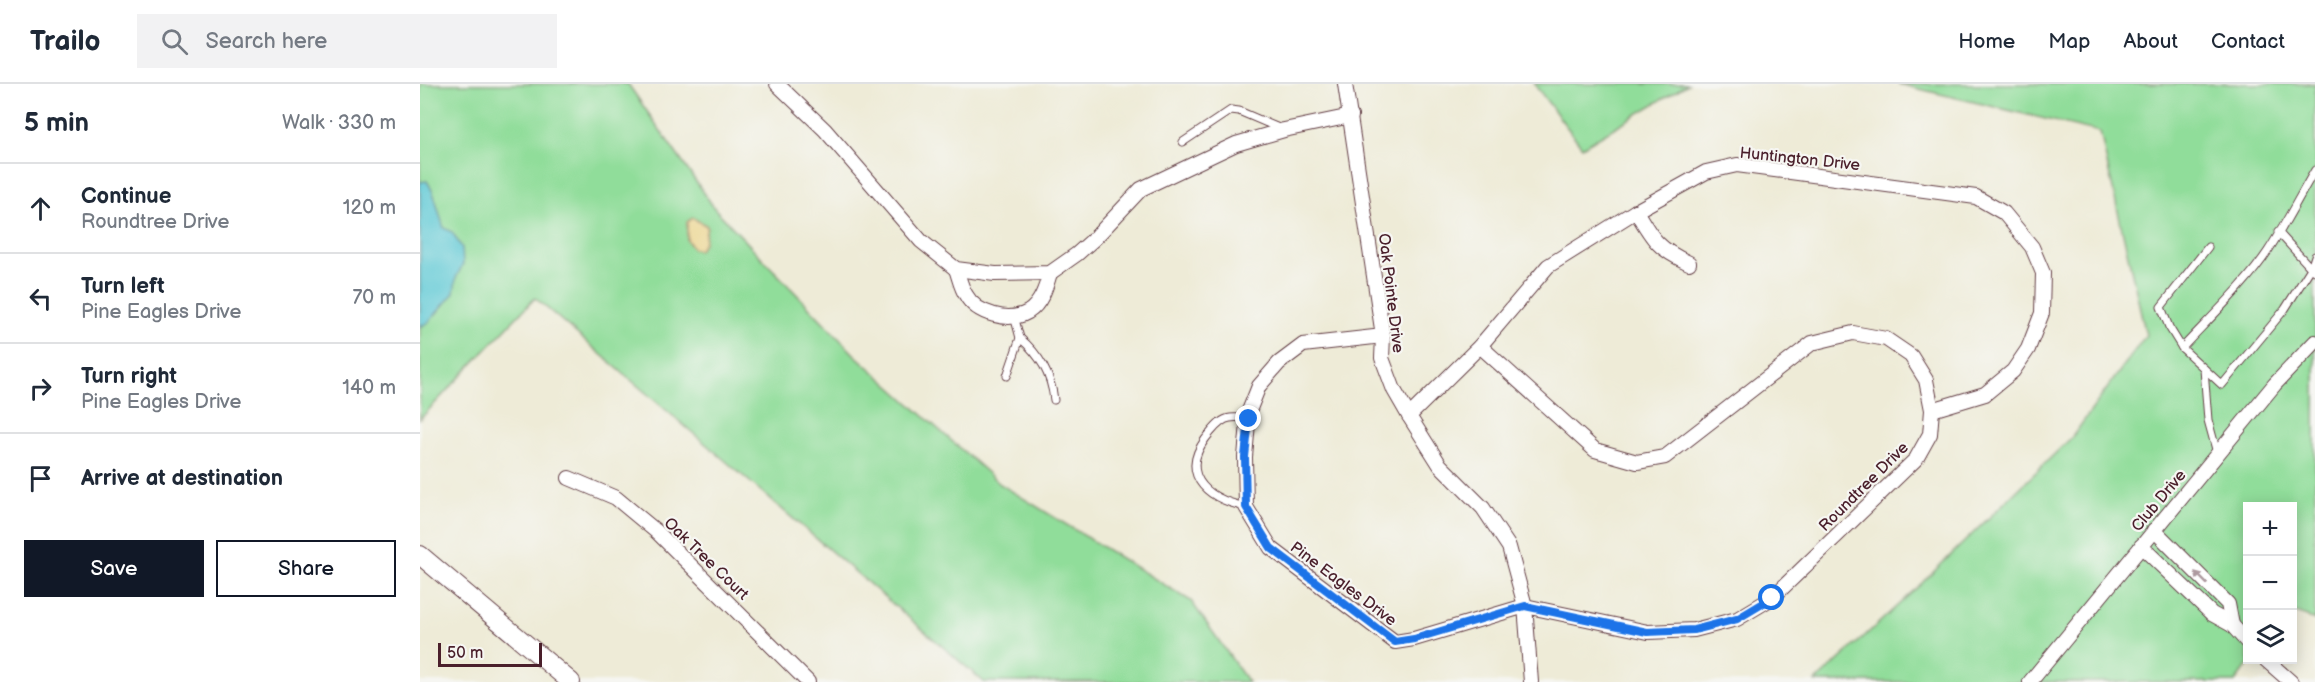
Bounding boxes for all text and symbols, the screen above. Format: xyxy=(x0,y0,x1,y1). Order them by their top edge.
search box xyxy=(137,14,557,68)
text: Trailo xyxy=(30,25,101,58)
icon: search xyxy=(158,25,191,58)
text: Search here xyxy=(206,28,327,55)
text: Home xyxy=(1958,29,2015,54)
text: Map xyxy=(2048,29,2090,54)
text: About xyxy=(2123,29,2178,54)
text: Contact xyxy=(2211,29,2285,54)
text: 5 min xyxy=(24,108,89,139)
text: Walk · 330 m xyxy=(282,111,396,135)
street label: Huntington Drive xyxy=(1739,144,1862,175)
text: Continue xyxy=(81,183,171,210)
icon: ahead xyxy=(24,192,57,225)
text: 120 m xyxy=(343,196,396,220)
text: Roundtree Drive xyxy=(81,210,229,234)
street label: Oak Pointe Drive xyxy=(1374,232,1407,355)
text: Turn left xyxy=(81,273,165,300)
icon: left xyxy=(24,282,57,315)
text: 70 m xyxy=(352,286,396,310)
text: Pine Eagles Drive xyxy=(81,300,241,324)
text: Turn right xyxy=(81,363,177,390)
icon: right xyxy=(24,372,57,405)
text: 140 m xyxy=(342,376,396,400)
text: Pine Eagles Drive xyxy=(81,390,241,414)
route end xyxy=(1235,405,1261,431)
street label: Roundtree Drive xyxy=(1815,438,1913,536)
icon: arrive xyxy=(24,462,57,495)
text: Arrive at destination xyxy=(81,465,283,492)
street label: Club Drive xyxy=(2128,466,2191,536)
map controls xyxy=(2243,502,2297,664)
button: + xyxy=(2243,502,2297,556)
street label: Oak Tree Court xyxy=(660,514,752,604)
street label: Pine Eagles Drive xyxy=(1286,538,1400,631)
button: Save xyxy=(24,540,204,597)
button: Share xyxy=(216,540,396,597)
button: − xyxy=(2243,556,2297,610)
one-way arrow xyxy=(2195,571,2209,585)
route start xyxy=(1758,584,1784,610)
button: layers xyxy=(2243,610,2297,664)
scale bar xyxy=(438,640,542,668)
text: 50 m xyxy=(447,644,483,663)

